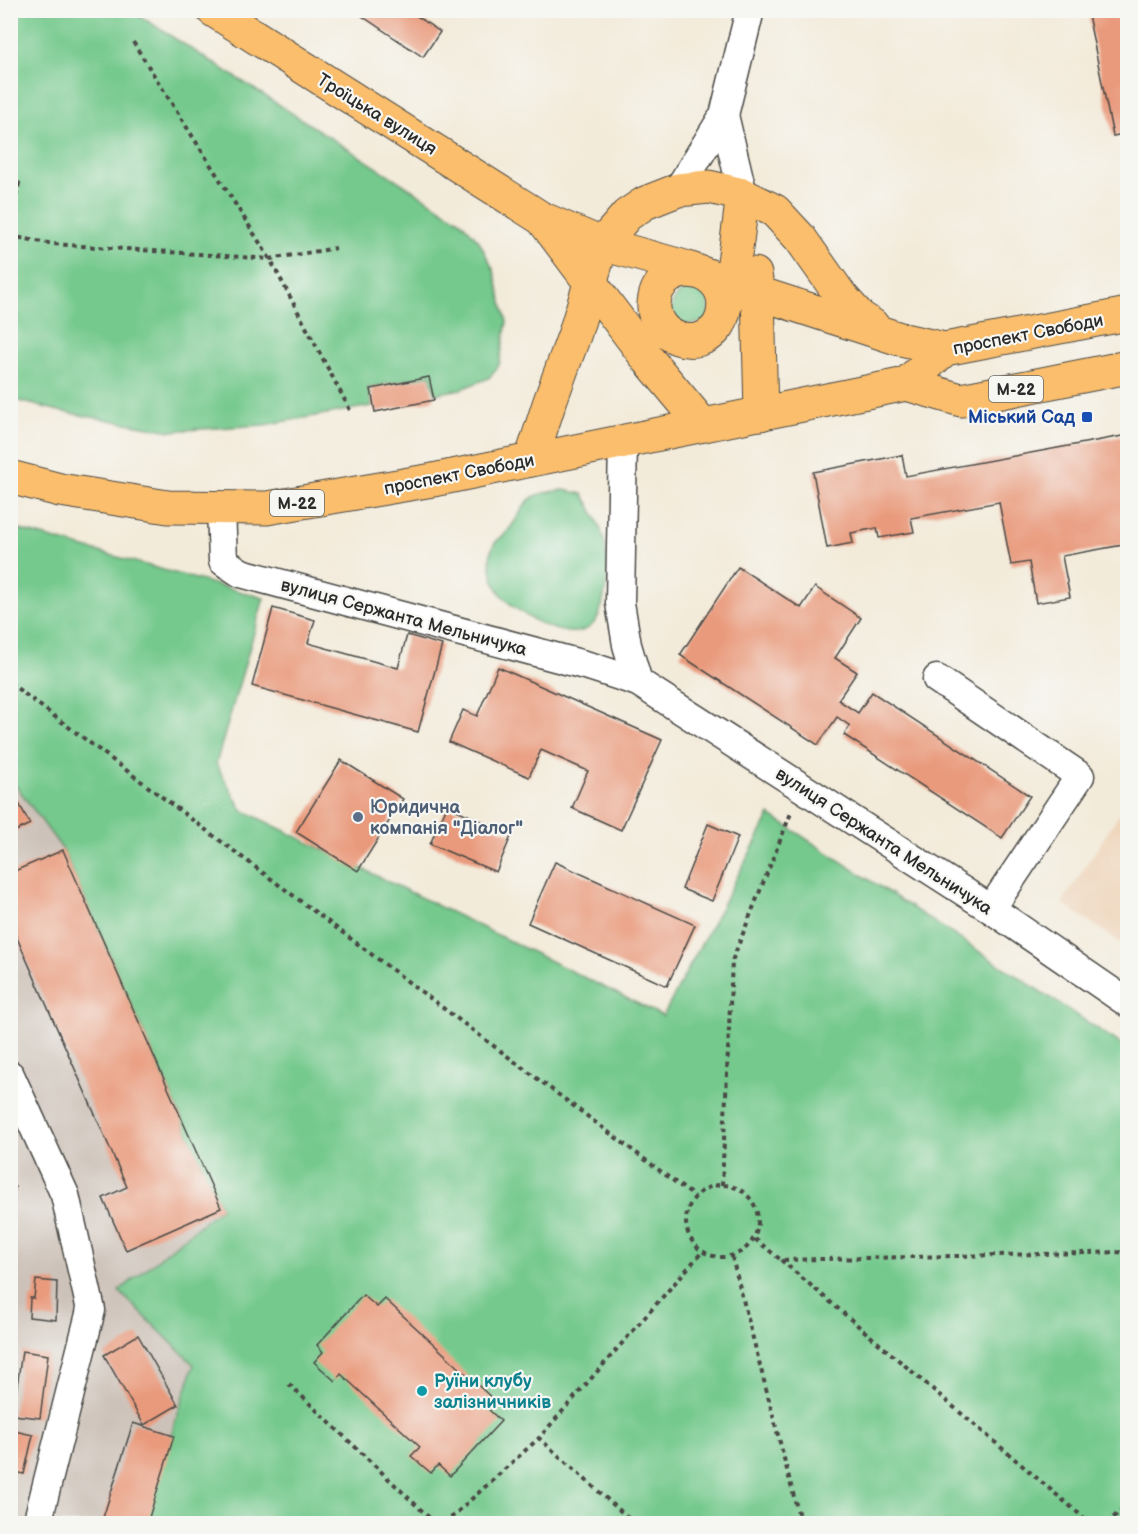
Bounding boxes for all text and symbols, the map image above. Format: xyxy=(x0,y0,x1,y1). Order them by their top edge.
street label: Троїцька вулиця xyxy=(313,69,440,160)
street label: проспект Свободи xyxy=(951,310,1105,359)
road number: М-22 xyxy=(989,376,1043,402)
place label: Міський Сад xyxy=(968,407,1075,428)
marker: Міський Сад xyxy=(1080,410,1094,424)
street label: проспект Свободи xyxy=(382,450,536,499)
road number: М-22 xyxy=(270,490,324,516)
street label: вулиця Сержанта Мельничука xyxy=(278,574,530,661)
street label: вулиця Сержанта Мельничука xyxy=(771,763,996,920)
place label: Юридична компанія "Діалог" xyxy=(370,797,523,839)
marker: Юридична компанія "Діалог" xyxy=(351,810,365,824)
place label: Руїни клубу залізничників xyxy=(434,1371,551,1413)
marker: Руїни клубу залізничників xyxy=(415,1384,429,1398)

